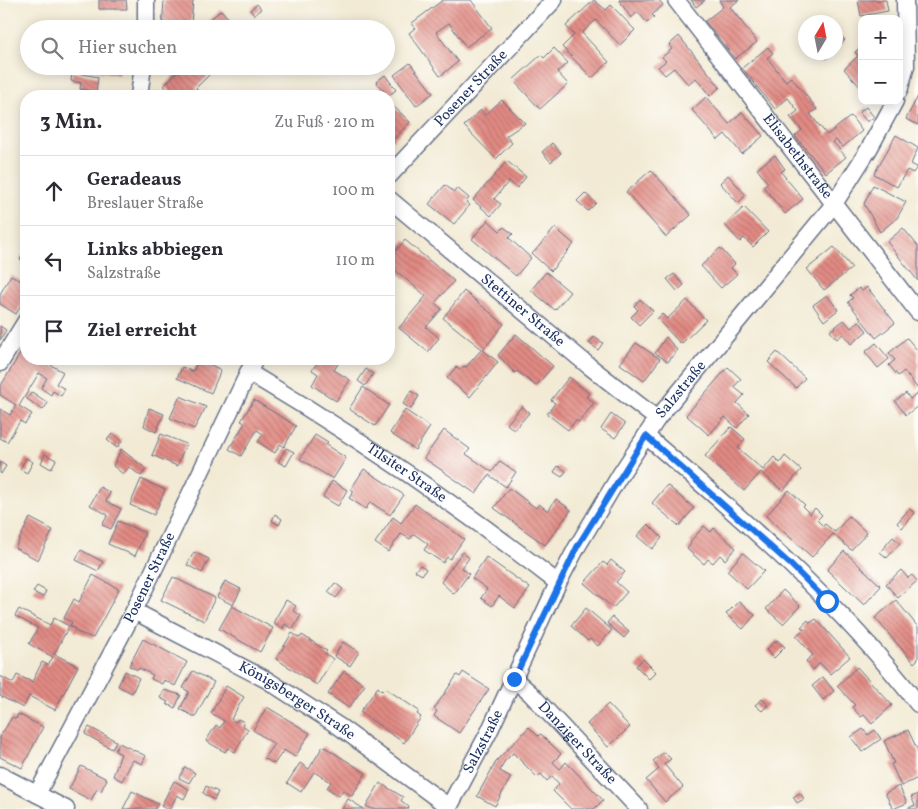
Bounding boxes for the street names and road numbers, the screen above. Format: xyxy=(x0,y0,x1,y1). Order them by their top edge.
street label: Posener Straße xyxy=(430,45,513,132)
street label: Elisabethstraße xyxy=(757,109,837,204)
street label: Stettiner Straße xyxy=(476,269,569,352)
street label: Salzstraße xyxy=(651,356,711,423)
street label: Tilsiter Straße xyxy=(362,438,451,508)
street label: Posener Straße xyxy=(119,529,181,627)
street label: Königsberger Straße xyxy=(235,656,360,745)
street label: Danziger Straße xyxy=(533,697,621,789)
street label: Salzstraße xyxy=(458,706,508,777)

